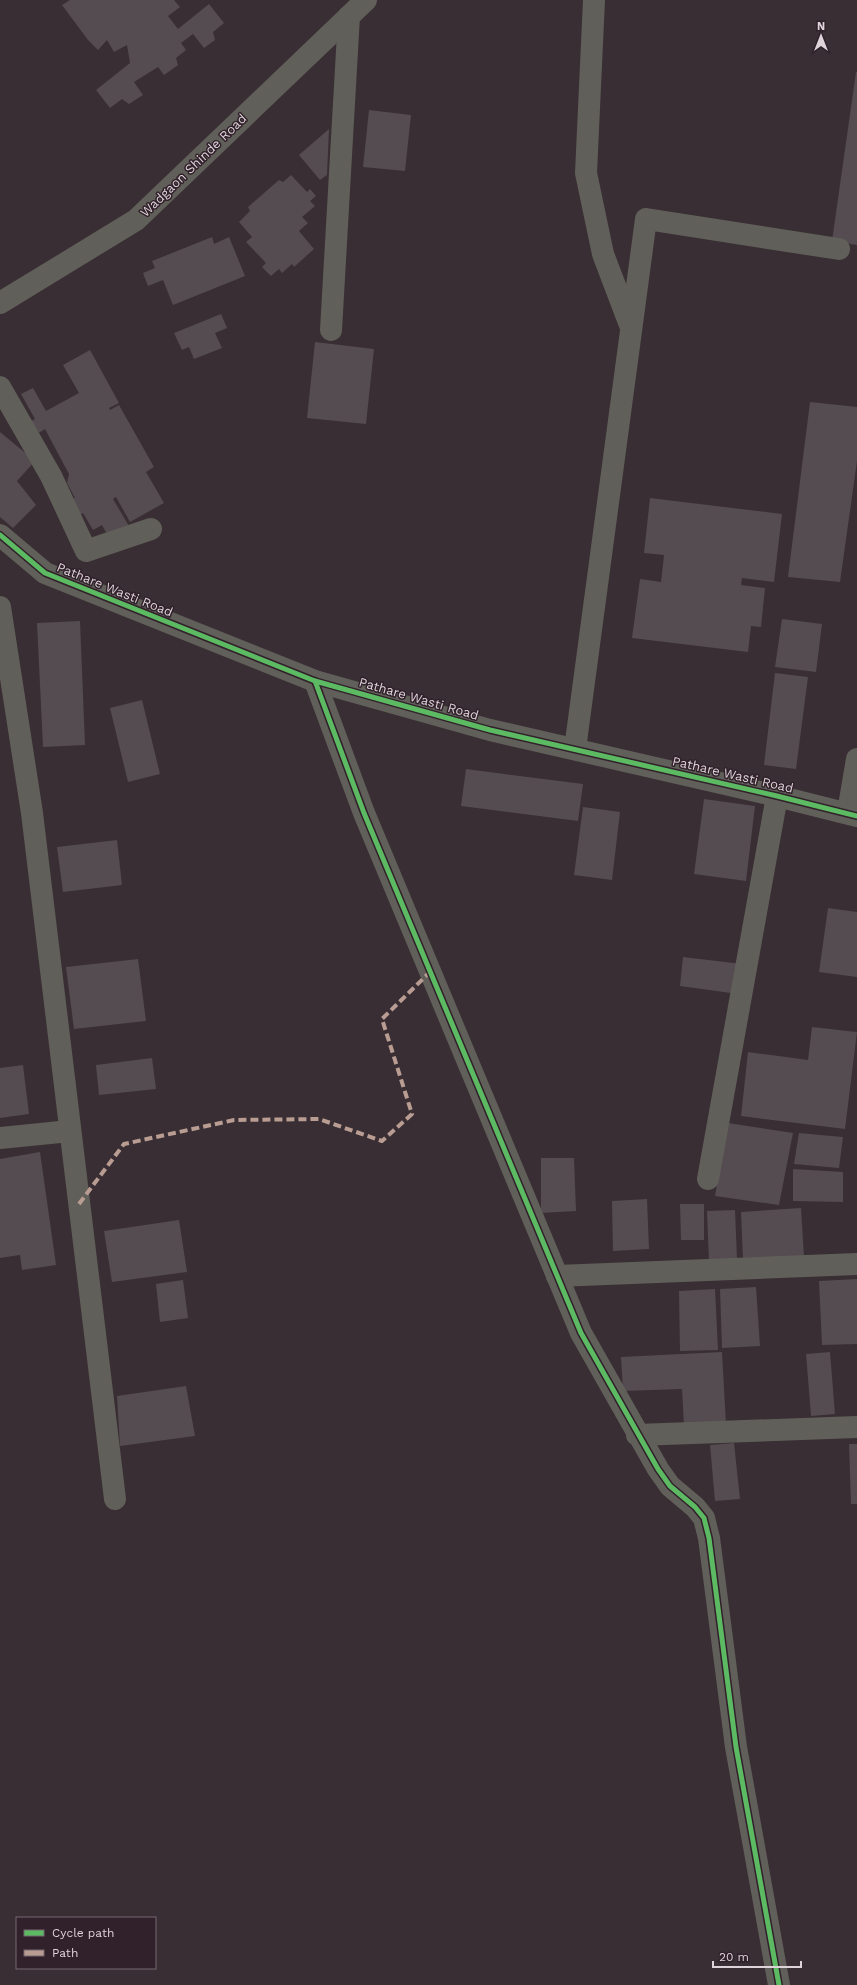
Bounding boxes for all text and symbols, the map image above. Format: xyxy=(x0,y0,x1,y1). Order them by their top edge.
north arrow xyxy=(801,16,841,56)
text: N xyxy=(817,20,825,33)
street label: Wadgaon Shinde Road xyxy=(137,111,250,220)
street label: Pathare Wasti Road xyxy=(55,559,175,620)
street label: Pathare Wasti Road xyxy=(357,674,480,723)
street label: Pathare Wasti Road xyxy=(671,753,795,796)
legend xyxy=(16,1917,156,1969)
text: Cycle path xyxy=(52,1926,114,1940)
scale bar xyxy=(713,1943,801,1969)
text: Path xyxy=(52,1946,78,1960)
text: 20 m xyxy=(719,1950,749,1964)

